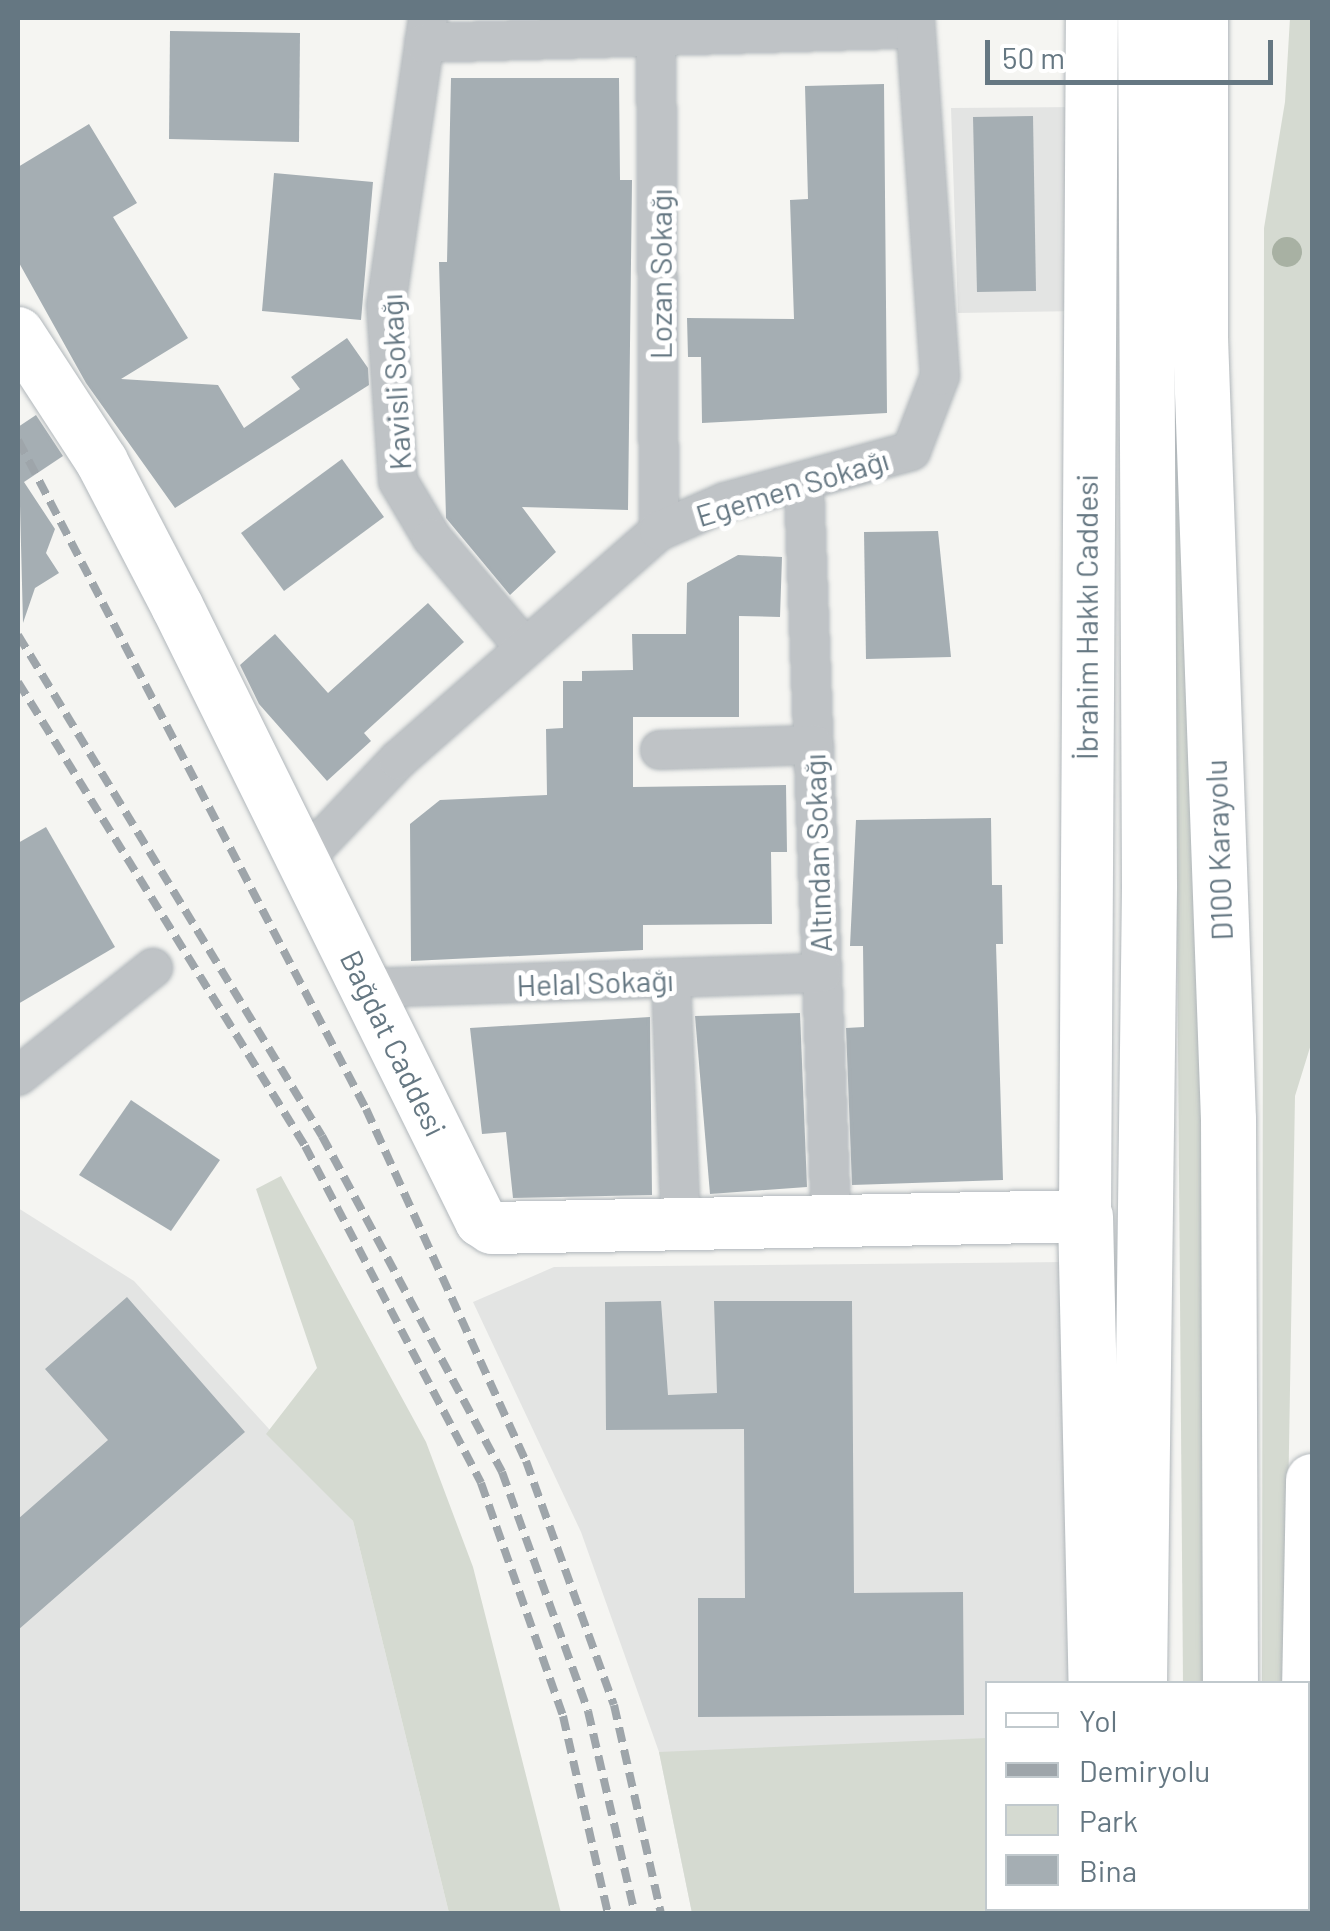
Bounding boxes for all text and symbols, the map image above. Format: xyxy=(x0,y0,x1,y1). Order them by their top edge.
scale bar xyxy=(990,20,1278,82)
text: 50 m xyxy=(1002,39,1065,75)
street label: Lozan Sokağı xyxy=(642,189,678,359)
street label: Kavisli Sokağı xyxy=(372,293,418,471)
street label: Egemen Sokağı xyxy=(691,441,893,533)
street label: İbrahim Hakkı Caddesi xyxy=(1068,474,1104,760)
street label: Altından Sokağı xyxy=(796,753,838,953)
street label: D100 Karayolu xyxy=(1197,759,1239,941)
street label: Bağdat Caddesi xyxy=(333,944,455,1142)
street label: Helal Sokağı xyxy=(516,961,674,1003)
legend xyxy=(985,1681,1310,1911)
text: Yol xyxy=(1079,1702,1117,1738)
text: Demiryolu xyxy=(1079,1752,1210,1788)
text: Park xyxy=(1079,1802,1138,1838)
text: Bina xyxy=(1079,1852,1137,1888)

